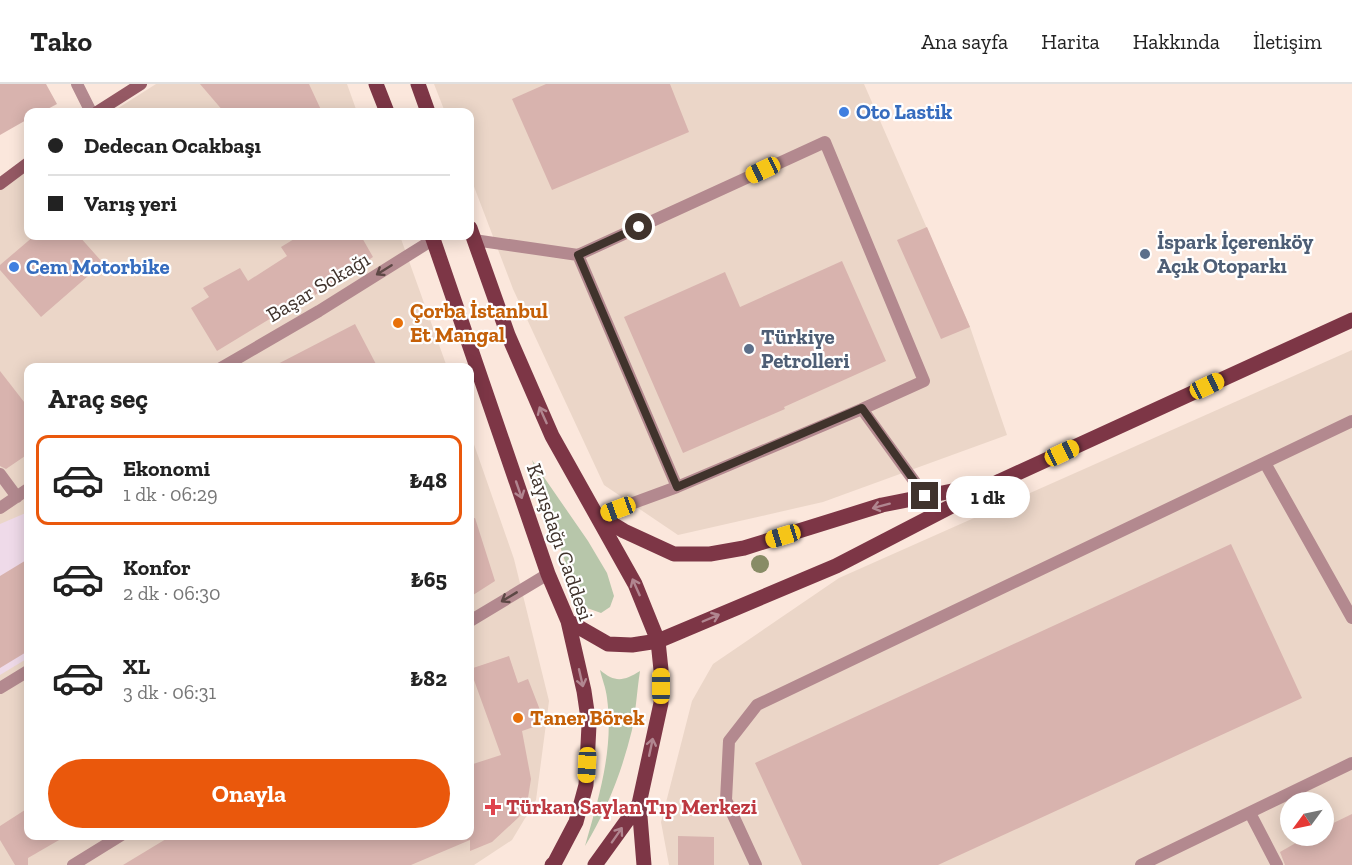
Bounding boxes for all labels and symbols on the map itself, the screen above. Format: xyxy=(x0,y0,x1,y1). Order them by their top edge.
place label: Oto Lastik xyxy=(856,99,953,124)
marker: Oto Lastik xyxy=(837,105,851,119)
car xyxy=(743,154,783,186)
route start xyxy=(625,213,652,240)
place label: İspark İçerenköy Açık Otoparkı xyxy=(1157,229,1313,278)
street label: Başar Sokağı xyxy=(262,246,374,327)
marker: İspark İçerenköy Açık Otoparkı xyxy=(1138,247,1152,261)
place label: Cem Motorbike xyxy=(26,254,170,279)
marker: Cem Motorbike xyxy=(7,260,21,274)
one-way arrow xyxy=(376,265,393,277)
place label: Çorba İstanbul Et Mangal xyxy=(410,298,548,347)
marker: Çorba İstanbul Et Mangal xyxy=(391,316,405,330)
place label: Türkiye Petrolleri xyxy=(761,324,850,373)
marker: Türkiye Petrolleri xyxy=(742,342,756,356)
car xyxy=(1187,370,1227,402)
one-way arrow xyxy=(537,407,549,425)
car xyxy=(1042,437,1082,469)
street label: Kayışdağı Caddesi xyxy=(522,460,599,624)
callout: 1 dk xyxy=(946,475,1030,517)
one-way arrow xyxy=(515,480,526,499)
route end xyxy=(911,482,938,509)
car xyxy=(598,494,638,524)
one-way arrow xyxy=(872,501,891,512)
car xyxy=(763,522,803,550)
one-way arrow xyxy=(630,578,641,596)
one-way arrow xyxy=(501,592,518,604)
one-way arrow xyxy=(702,612,720,623)
one-way arrow xyxy=(576,668,588,687)
car xyxy=(652,668,670,704)
place label: Taner Börek xyxy=(530,705,645,730)
marker: Taner Börek xyxy=(511,711,525,725)
one-way arrow xyxy=(646,738,657,757)
car xyxy=(577,747,597,783)
north arrow xyxy=(1280,792,1334,846)
place label: Türkan Saylan Tıp Merkezi xyxy=(506,794,757,819)
marker: Türkan Saylan Tıp Merkezi xyxy=(484,798,502,816)
one-way arrow xyxy=(611,827,623,843)

